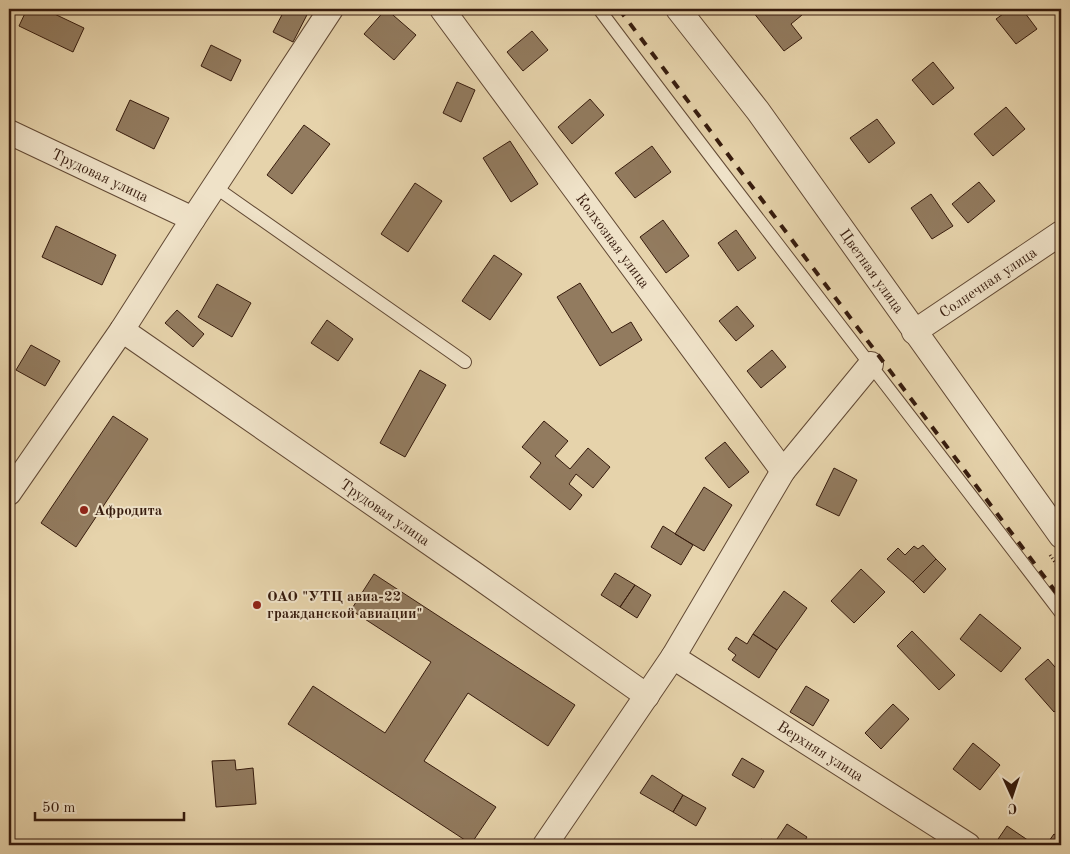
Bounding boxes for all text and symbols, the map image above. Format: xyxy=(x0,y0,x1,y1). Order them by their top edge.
street label: Трудовая улица xyxy=(49,147,151,206)
street label: Колхозная улица xyxy=(572,192,652,292)
street label: Цветная улица xyxy=(836,227,906,317)
street label: Солнечная улица xyxy=(937,245,1041,322)
street label: Трудовая улица xyxy=(337,477,432,550)
marker: Афродита xyxy=(78,504,90,516)
place label: Афродита xyxy=(94,504,163,519)
place label: ОАО "УТЦ авиа-22 гражданской авиации" xyxy=(267,590,423,622)
marker: ОАО "УТЦ авиа-22 гражданской авиации" xyxy=(251,599,263,611)
street label: Верхняя улица xyxy=(774,719,866,786)
north arrow xyxy=(988,772,1038,822)
scale bar xyxy=(35,789,184,821)
text: 50 m xyxy=(42,801,76,816)
text: С xyxy=(1008,801,1018,815)

